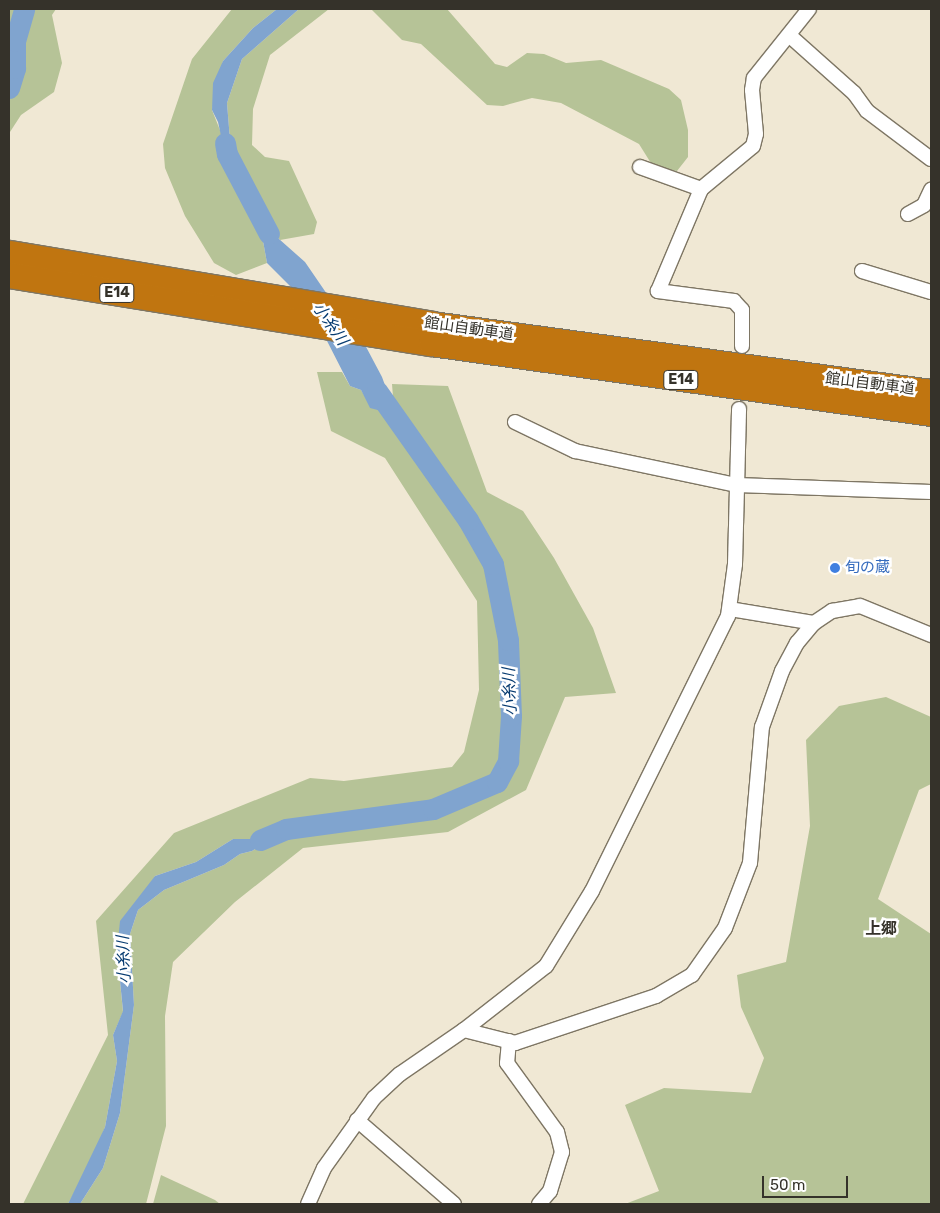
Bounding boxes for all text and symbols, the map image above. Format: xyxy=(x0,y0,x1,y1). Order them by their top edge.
road number: E14 xyxy=(98,282,136,304)
water label: 小糸川 xyxy=(308,299,352,349)
street label: 館山自動車道 xyxy=(423,314,515,344)
road number: E14 xyxy=(662,368,700,392)
street label: 館山自動車道 xyxy=(824,370,916,398)
place label: 旬の蔵 xyxy=(845,559,890,577)
marker: 旬の蔵 xyxy=(829,562,841,574)
water label: 小糸川 xyxy=(500,668,520,716)
district label: 上郷 xyxy=(865,919,897,939)
water label: 小糸川 xyxy=(114,936,134,984)
scale bar xyxy=(765,1166,851,1198)
text: 50 m xyxy=(770,1176,805,1194)

